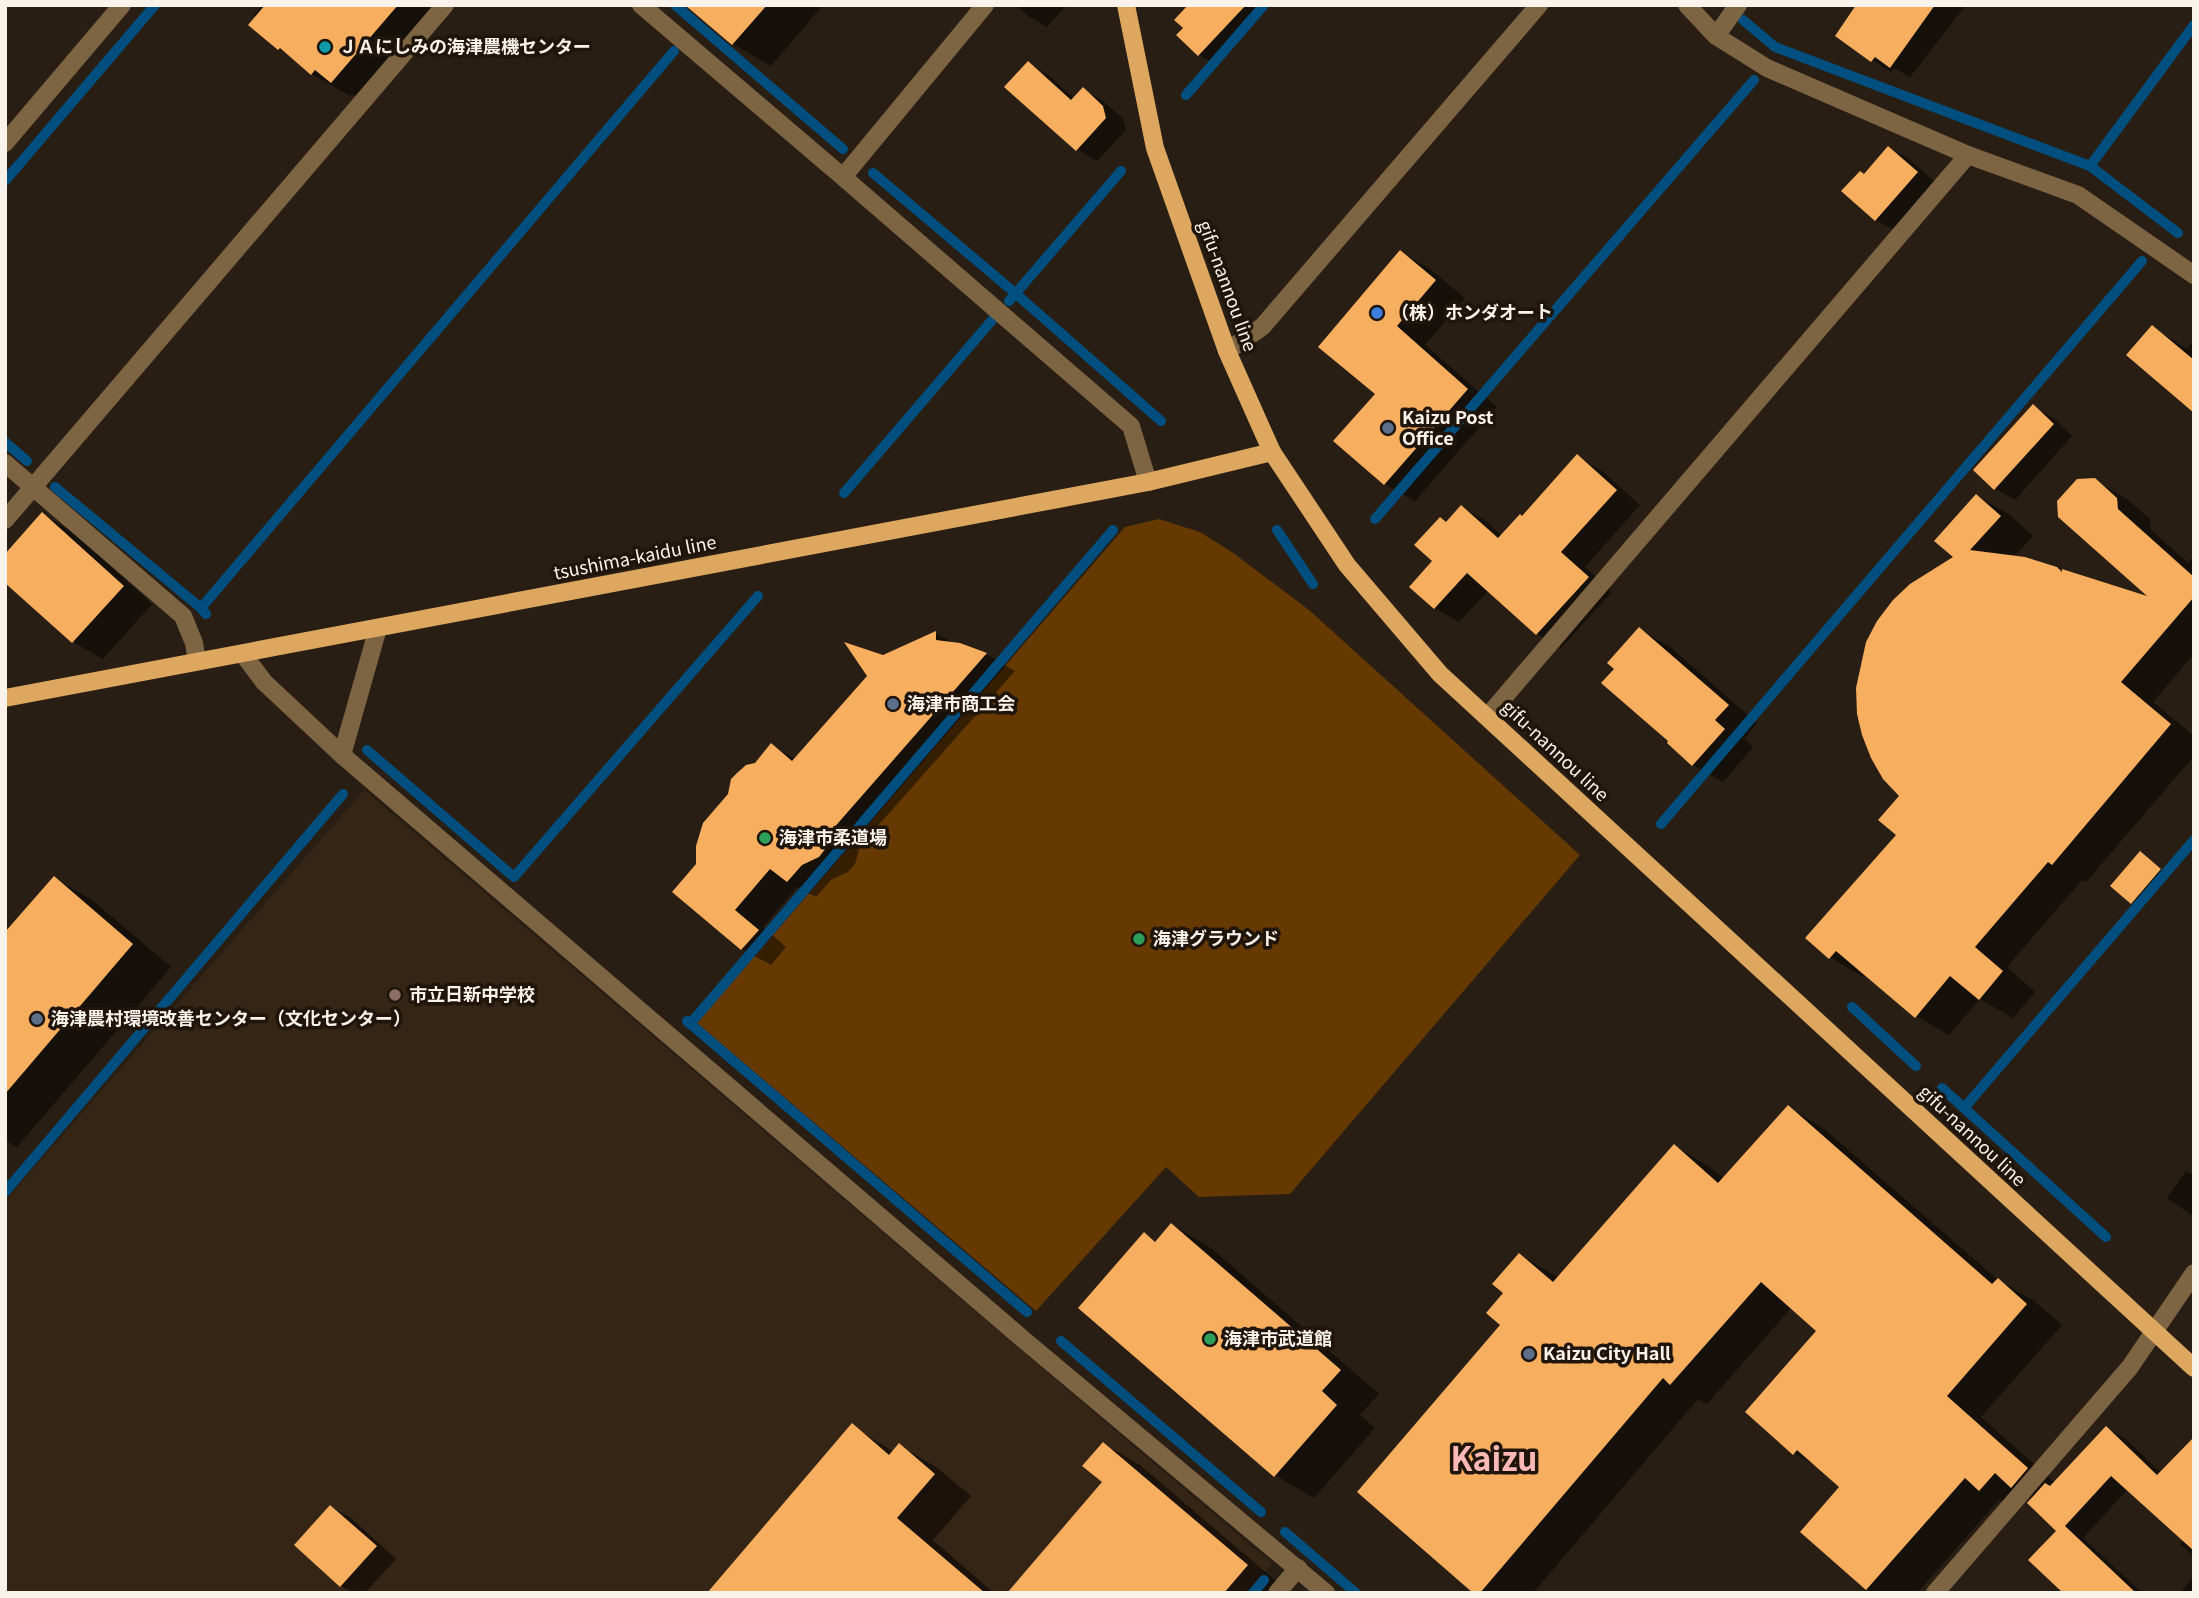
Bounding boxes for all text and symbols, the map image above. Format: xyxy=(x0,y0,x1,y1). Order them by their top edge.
place label: ＪＡにしみの海津農機センター xyxy=(339,32,591,58)
marker: ＪＡにしみの海津農機センター xyxy=(317,39,333,55)
street label: gifu-nannou line xyxy=(1193,216,1265,355)
place label: （株）ホンダオート xyxy=(1391,298,1553,324)
marker: （株）ホンダオート xyxy=(1369,305,1385,321)
place label: Kaizu Post Office xyxy=(1402,403,1494,450)
marker: Kaizu Post Office xyxy=(1380,420,1396,436)
street label: tsushima-kaidu line xyxy=(551,528,718,585)
place label: 海津市商工会 xyxy=(907,689,1015,715)
street label: gifu-nannou line xyxy=(1497,693,1616,806)
marker: 海津市商工会 xyxy=(885,696,901,712)
place label: 海津市柔道場 xyxy=(779,823,887,849)
marker: 海津市柔道場 xyxy=(757,830,773,846)
place label: 海津グラウンド xyxy=(1153,924,1279,950)
marker: 海津グラウンド xyxy=(1131,931,1147,947)
place label: 市立日新中学校 xyxy=(409,980,535,1006)
marker: 市立日新中学校 xyxy=(387,987,403,1003)
place label: 海津農村環境改善センター（文化センター） xyxy=(51,1004,411,1030)
marker: 海津農村環境改善センター（文化センター） xyxy=(29,1011,45,1027)
street label: gifu-nannou line xyxy=(1914,1078,2033,1191)
place label: 海津市武道館 xyxy=(1224,1324,1332,1350)
marker: 海津市武道館 xyxy=(1202,1331,1218,1347)
place label: Kaizu City Hall xyxy=(1543,1339,1671,1365)
marker: Kaizu City Hall xyxy=(1521,1346,1537,1362)
district label: Kaizu xyxy=(1451,1434,1537,1480)

